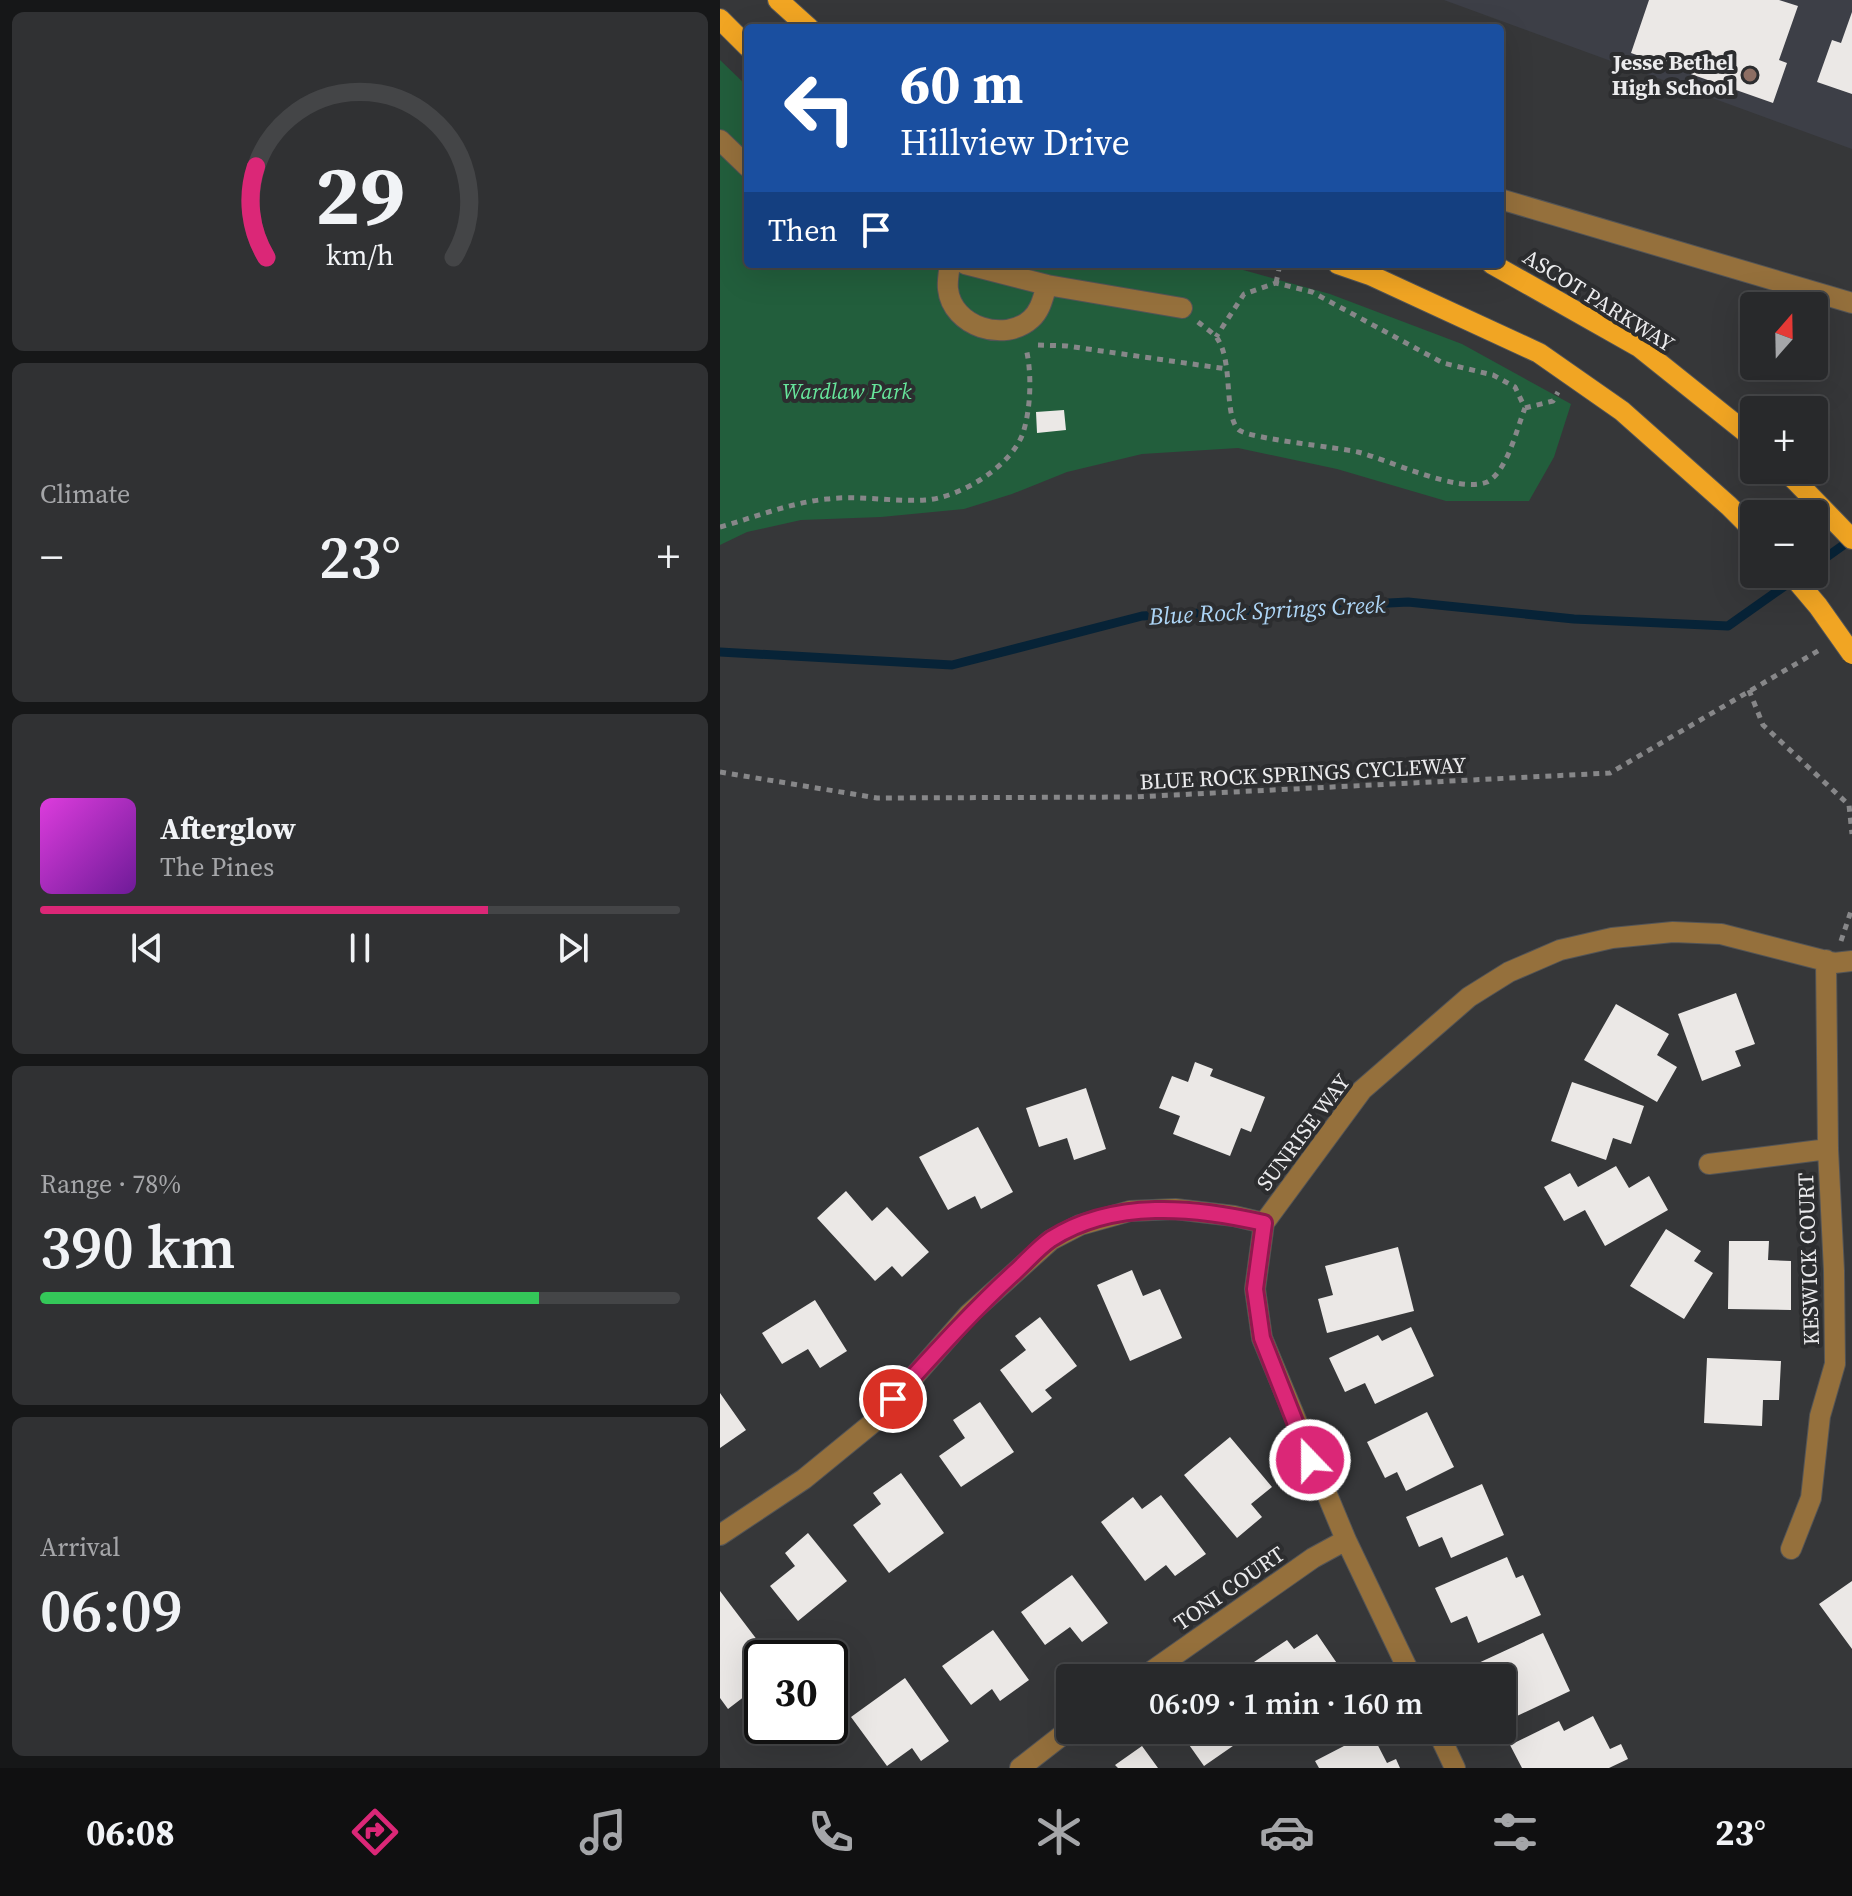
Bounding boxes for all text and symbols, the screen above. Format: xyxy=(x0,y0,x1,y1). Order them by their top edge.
text: 60 m xyxy=(900,45,1023,122)
place label: Jesse Bethel High School xyxy=(1611,47,1734,102)
icon: left xyxy=(768,56,872,160)
marker: Jesse Bethel High School xyxy=(1741,66,1759,84)
text: Hillview Drive xyxy=(900,118,1130,167)
text: 29 xyxy=(315,137,405,251)
icon: arrive xyxy=(854,208,898,252)
text: Then xyxy=(768,210,838,251)
text: km/h xyxy=(326,235,394,275)
street label: ASCOT PARKWAY xyxy=(1518,241,1680,359)
north arrow xyxy=(1740,292,1828,380)
map controls xyxy=(1740,292,1828,588)
park label: Wardlaw Park xyxy=(782,376,912,406)
button: + xyxy=(1740,396,1828,484)
text: Climate xyxy=(40,476,130,512)
button: − xyxy=(1740,500,1828,588)
text: 23° xyxy=(319,516,401,598)
text: − xyxy=(40,526,63,587)
text: + xyxy=(657,526,680,587)
water label: Blue Rock Springs Creek xyxy=(1147,587,1387,633)
street label: BLUE ROCK SPRINGS CYCLEWAY xyxy=(1139,749,1467,797)
text: Afterglow xyxy=(160,808,296,849)
text: The Pines xyxy=(160,849,274,885)
icon: previous xyxy=(125,926,169,970)
icon: pause xyxy=(338,926,382,970)
icon: next xyxy=(551,926,595,970)
street label: SUNRISE WAY xyxy=(1249,1067,1357,1196)
text: Range · 78% xyxy=(40,1166,181,1202)
street label: KESWICK COURT xyxy=(1790,1172,1826,1346)
text: 390 km xyxy=(40,1206,236,1288)
pin xyxy=(859,1365,927,1433)
icon: arrive xyxy=(871,1377,915,1421)
position arrow xyxy=(1268,1418,1352,1502)
text: Arrival xyxy=(40,1529,120,1565)
street label: TONI COURT xyxy=(1168,1539,1290,1637)
text: 06:09 xyxy=(40,1569,183,1651)
speed limit sign: 30 xyxy=(744,1640,848,1744)
text: 06:09 · 1 min · 160 m xyxy=(1149,1683,1423,1724)
icon: directions xyxy=(347,1804,403,1860)
icon: music xyxy=(575,1804,631,1860)
icon: phone xyxy=(803,1804,859,1860)
icon: climate xyxy=(1031,1804,1087,1860)
icon: car xyxy=(1259,1804,1315,1860)
icon: filters xyxy=(1487,1804,1543,1860)
text: 06:08 xyxy=(86,1808,175,1857)
text: 23° xyxy=(1715,1808,1766,1857)

